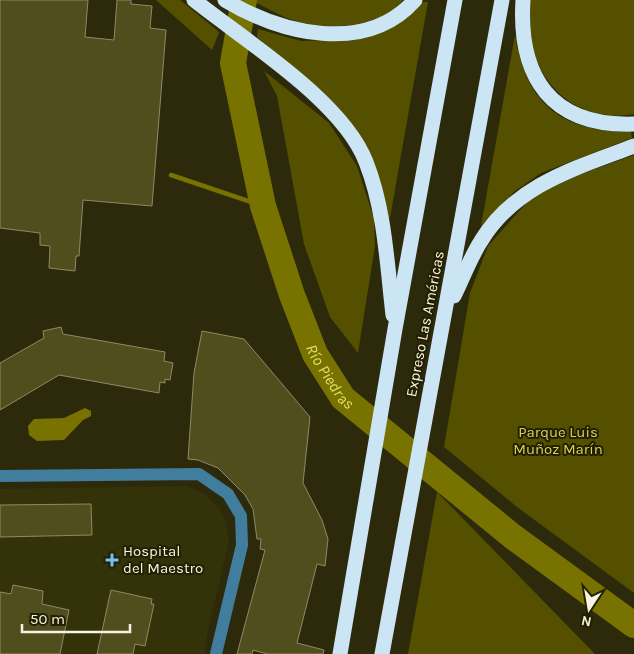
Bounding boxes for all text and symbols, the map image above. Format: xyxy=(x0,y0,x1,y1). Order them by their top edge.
street label: Expreso Las Américas xyxy=(402,249,448,399)
water label: Río Piedras xyxy=(302,341,358,413)
park label: Parque Luis Muñoz Marín xyxy=(513,423,603,458)
place label: Hospital del Maestro xyxy=(123,542,203,577)
marker: Hospital del Maestro xyxy=(105,553,119,567)
north arrow xyxy=(564,584,614,634)
scale bar xyxy=(22,602,130,634)
text: 50 m xyxy=(30,610,65,628)
text: N xyxy=(580,612,593,631)

